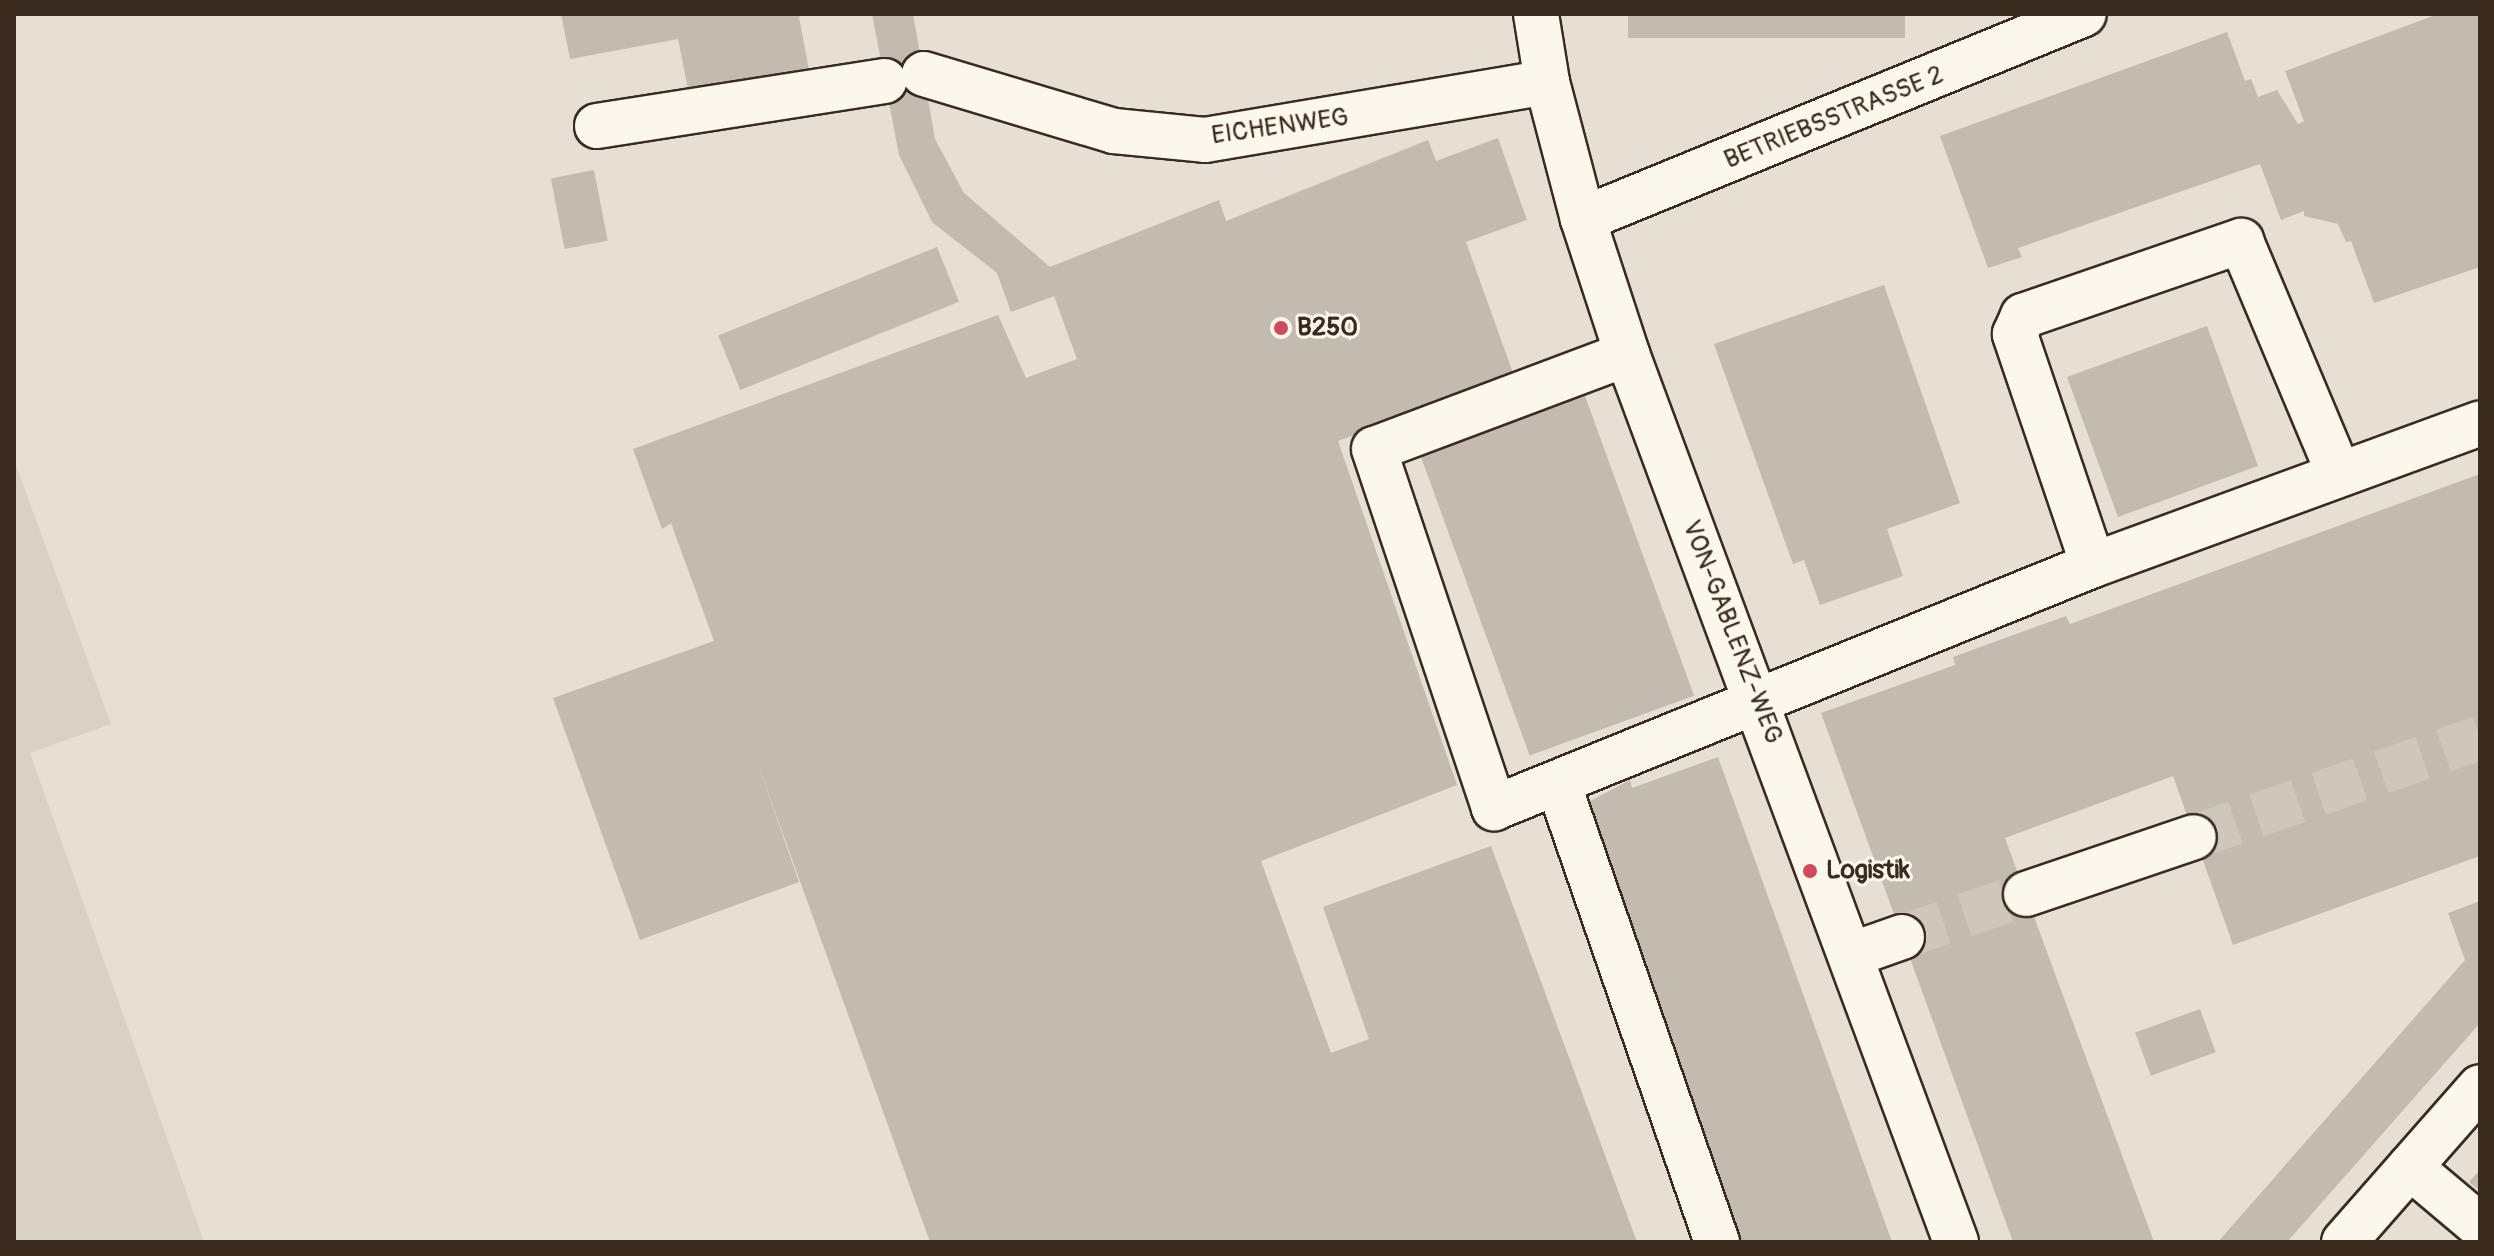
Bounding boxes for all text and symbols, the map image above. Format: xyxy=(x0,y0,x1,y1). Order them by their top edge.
street label: BETRIEBSSTRASSE 2 xyxy=(1720,60,1948,176)
street label: EICHENWEG xyxy=(1210,102,1350,152)
place label: B250 xyxy=(1297,312,1358,344)
marker: B250 xyxy=(1272,319,1290,337)
street label: VON-GABLENZ-WEG xyxy=(1675,516,1789,748)
place label: Logistik xyxy=(1826,855,1910,887)
marker: Logistik xyxy=(1801,862,1819,880)

